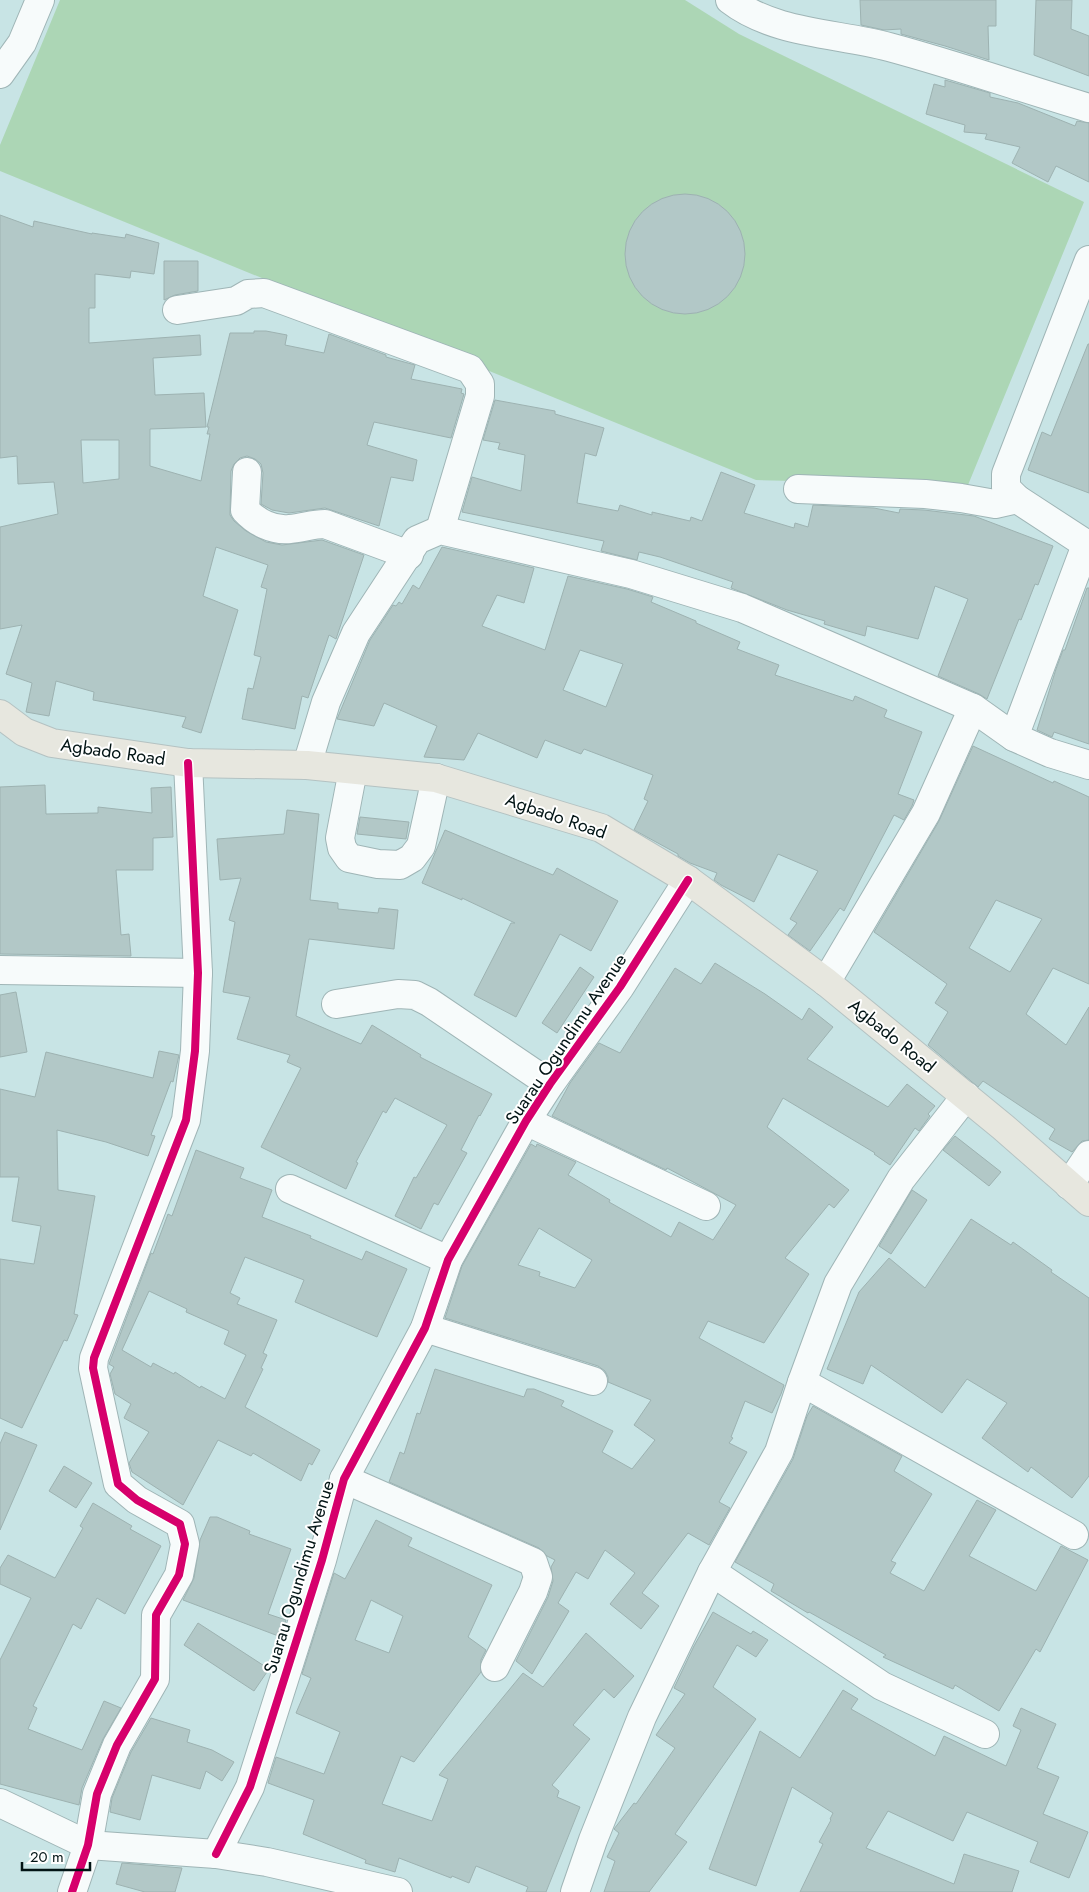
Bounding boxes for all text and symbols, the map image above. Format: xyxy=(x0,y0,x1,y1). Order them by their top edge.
street label: Agbado Road xyxy=(59,732,167,772)
street label: Agbado Road xyxy=(502,787,610,845)
street label: Suarau Ogundimu Avenue xyxy=(499,948,633,1130)
street label: Agbado Road xyxy=(843,993,941,1079)
street label: Suarau Ogundimu Avenue xyxy=(257,1477,341,1677)
scale bar xyxy=(22,1840,90,1872)
text: 20 m xyxy=(30,1846,64,1868)

